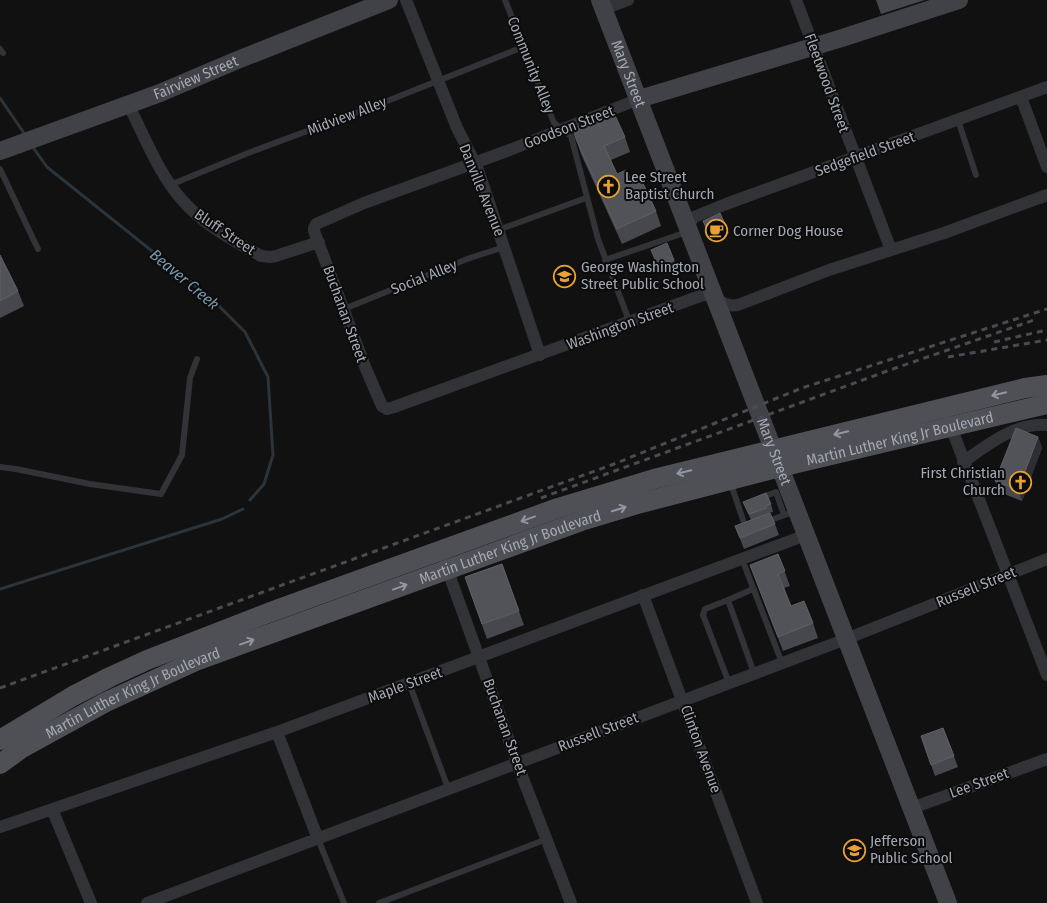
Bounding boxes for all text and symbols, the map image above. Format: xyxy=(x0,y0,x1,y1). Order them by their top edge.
street label: Community Alley xyxy=(503,14,559,116)
street label: Fleetwood Street xyxy=(801,31,853,135)
street label: Mary Street xyxy=(607,38,650,110)
street label: Fairview Street xyxy=(151,52,241,104)
street label: Midview Alley xyxy=(305,93,389,139)
street label: Goodson Street xyxy=(521,102,617,152)
street label: Sedgefield Street xyxy=(813,128,917,180)
street label: Danville Avenue xyxy=(455,141,509,239)
place label: Lee Street Baptist Church xyxy=(625,168,714,203)
church icon: Lee Street Baptist Church xyxy=(597,174,621,198)
street label: Bluff Street xyxy=(191,205,259,259)
cafe icon: Corner Dog House xyxy=(705,219,729,243)
place label: Corner Dog House xyxy=(733,222,843,240)
water label: Beaver Creek xyxy=(146,245,223,314)
street label: Social Alley xyxy=(388,255,460,298)
place label: George Washington Street Public School xyxy=(581,258,704,293)
street label: Buchanan Street xyxy=(319,263,371,365)
school or university icon: George Washington Street Public School xyxy=(553,264,577,288)
street label: Washington Street xyxy=(564,298,676,354)
one-way arrow xyxy=(992,390,1008,399)
street label: Martin Luther King Jr Boulevard xyxy=(805,408,995,469)
street label: Mary Street xyxy=(753,416,795,488)
one-way arrow xyxy=(834,429,850,438)
place label: First Christian Church xyxy=(921,464,1005,499)
one-way arrow xyxy=(676,468,692,477)
church icon: First Christian Church xyxy=(1009,470,1033,494)
one-way arrow xyxy=(611,504,627,514)
street label: Martin Luther King Jr Boulevard xyxy=(417,507,603,588)
one-way arrow xyxy=(521,515,536,524)
street label: Russell Street xyxy=(933,563,1019,611)
one-way arrow xyxy=(392,582,407,591)
one-way arrow xyxy=(239,637,254,646)
street label: Martin Luther King Jr Boulevard xyxy=(42,644,222,742)
street label: Maple Street xyxy=(365,663,445,707)
street label: Buchanan Street xyxy=(479,676,531,778)
street label: Clinton Avenue xyxy=(677,703,725,795)
street label: Russell Street xyxy=(555,708,641,756)
street label: Lee Street xyxy=(947,764,1011,802)
place label: Jefferson Public School xyxy=(870,832,953,867)
school or university icon: Jefferson Public School xyxy=(842,838,866,862)

